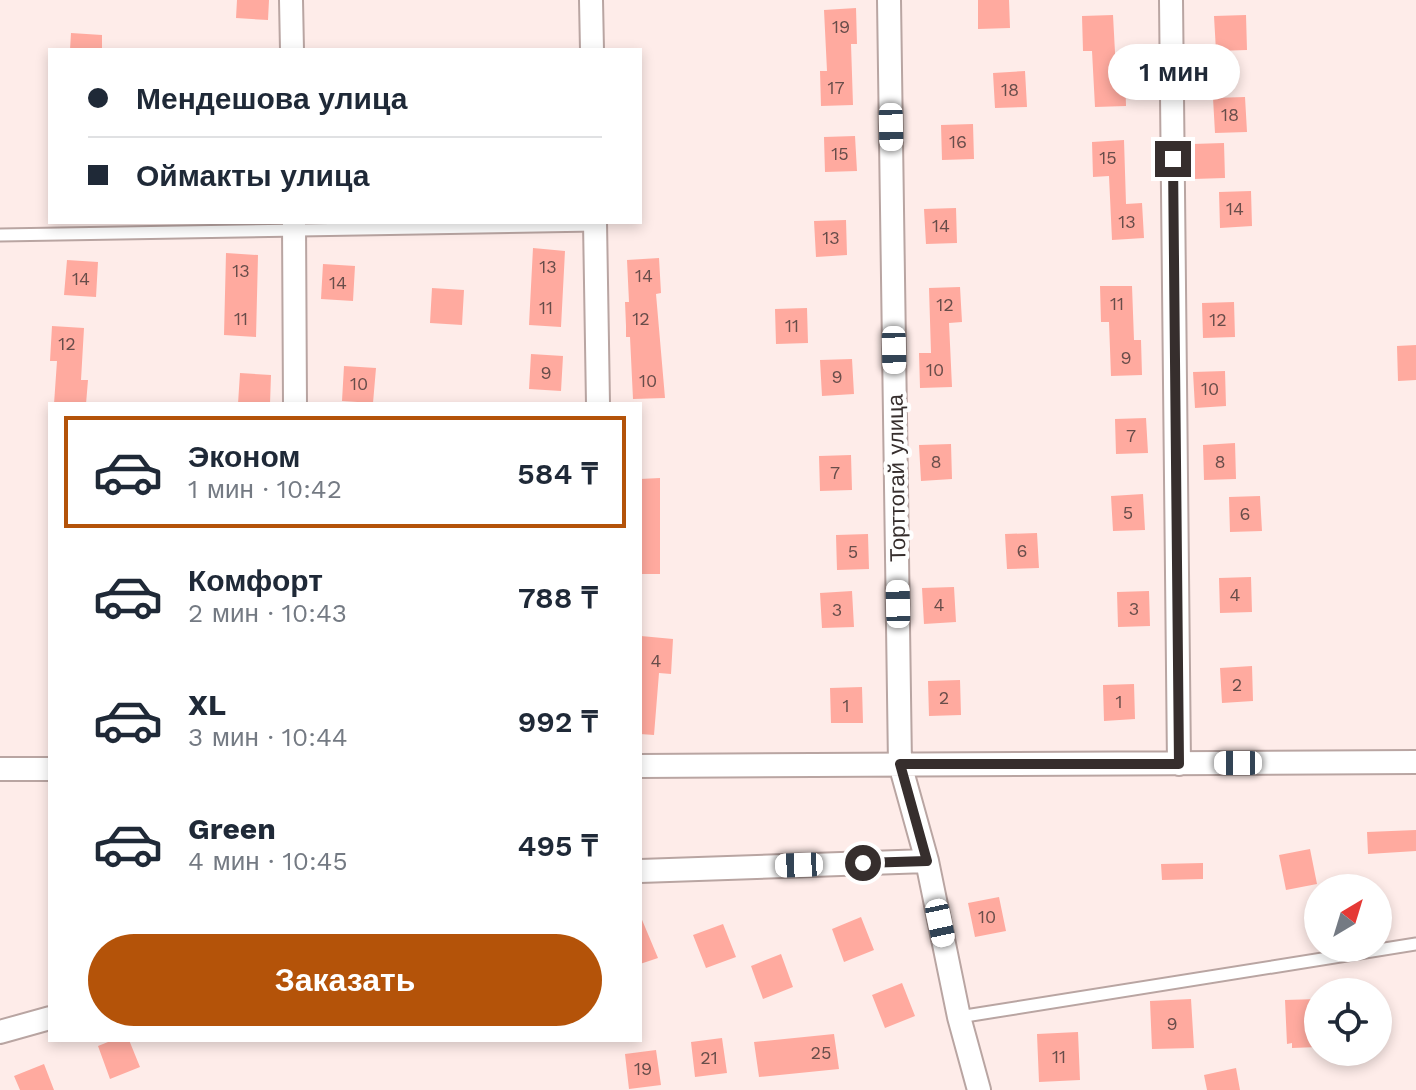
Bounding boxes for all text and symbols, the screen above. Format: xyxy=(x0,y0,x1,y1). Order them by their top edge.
house number: 19 xyxy=(832,16,850,37)
callout: 1 мин xyxy=(1107,43,1239,99)
text: 1 мин xyxy=(1139,57,1209,87)
house number: 17 xyxy=(827,77,845,98)
house number: 18 xyxy=(1001,79,1019,100)
text: Мендешова улица xyxy=(136,81,407,116)
car xyxy=(879,103,903,151)
house number: 18 xyxy=(1221,104,1239,125)
house number: 16 xyxy=(949,131,967,152)
route end xyxy=(1155,141,1191,177)
house number: 15 xyxy=(831,143,849,164)
house number: 15 xyxy=(1099,147,1117,168)
text: Оймакты улица xyxy=(136,158,369,193)
house number: 14 xyxy=(1226,198,1244,219)
house number: 13 xyxy=(1118,211,1136,232)
house number: 14 xyxy=(932,215,950,236)
house number: 13 xyxy=(822,227,840,248)
house number: 13 xyxy=(539,256,557,277)
house number: 13 xyxy=(232,260,250,281)
house number: 14 xyxy=(635,265,653,286)
house number: 14 xyxy=(72,268,90,289)
house number: 14 xyxy=(329,272,347,293)
house number: 11 xyxy=(1110,293,1124,314)
house number: 12 xyxy=(936,294,954,315)
house number: 11 xyxy=(539,297,553,318)
house number: 11 xyxy=(234,308,248,329)
house number: 12 xyxy=(632,308,650,329)
house number: 12 xyxy=(1209,309,1227,330)
house number: 11 xyxy=(785,315,799,336)
car xyxy=(882,326,906,374)
house number: 12 xyxy=(58,333,76,354)
house number: 9 xyxy=(1120,347,1132,368)
house number: 10 xyxy=(926,359,944,380)
house number: 9 xyxy=(540,362,552,383)
house number: 9 xyxy=(831,366,843,387)
house number: 10 xyxy=(639,370,657,391)
house number: 10 xyxy=(350,373,368,394)
house number: 10 xyxy=(1201,378,1219,399)
street label: Торттогай улица xyxy=(883,393,910,562)
house number: 7 xyxy=(1126,425,1136,446)
icon: car xyxy=(92,436,164,508)
text: Эконом xyxy=(188,439,301,474)
house number: 8 xyxy=(930,451,942,472)
house number: 8 xyxy=(1214,451,1226,472)
text: 584 ₸ xyxy=(517,456,598,491)
house number: 7 xyxy=(830,462,840,483)
text: 1 мин · 10:42 xyxy=(188,474,342,504)
house number: 5 xyxy=(1123,502,1133,523)
house number: 6 xyxy=(1240,503,1250,524)
house number: 6 xyxy=(1017,540,1027,561)
house number: 5 xyxy=(848,541,858,562)
icon: car xyxy=(92,560,164,632)
text: Комфорт xyxy=(188,563,323,598)
text: 788 ₸ xyxy=(518,580,598,615)
car xyxy=(886,580,910,628)
house number: 4 xyxy=(1230,584,1241,605)
house number: 4 xyxy=(934,594,945,615)
text: 2 мин · 10:43 xyxy=(188,598,347,628)
house number: 3 xyxy=(1129,598,1139,619)
house number: 3 xyxy=(832,599,842,620)
house number: 4 xyxy=(651,650,662,671)
house number: 2 xyxy=(1232,674,1242,695)
icon: car xyxy=(92,684,164,756)
text: XL xyxy=(188,687,226,722)
house number: 2 xyxy=(939,687,949,708)
house number: 1 xyxy=(1115,691,1123,712)
house number: 1 xyxy=(842,695,850,716)
text: 992 ₸ xyxy=(518,704,598,739)
text: 3 мин · 10:44 xyxy=(188,722,348,752)
car xyxy=(1214,751,1262,775)
icon: car xyxy=(92,808,164,880)
text: Green xyxy=(188,811,276,846)
text: 495 ₸ xyxy=(518,828,598,863)
route start xyxy=(845,845,881,881)
text: 4 мин · 10:45 xyxy=(188,846,348,876)
car xyxy=(775,852,823,878)
north arrow xyxy=(1304,874,1392,962)
map controls xyxy=(1304,874,1392,1066)
car xyxy=(923,897,957,949)
house number: 10 xyxy=(978,906,996,927)
button: Заказать xyxy=(88,934,602,1026)
button: locate xyxy=(1304,978,1392,1066)
house number: 9 xyxy=(1166,1013,1178,1034)
house number: 25 xyxy=(811,1042,831,1063)
house number: 11 xyxy=(1052,1046,1066,1067)
house number: 21 xyxy=(700,1047,718,1068)
house number: 19 xyxy=(634,1058,652,1079)

